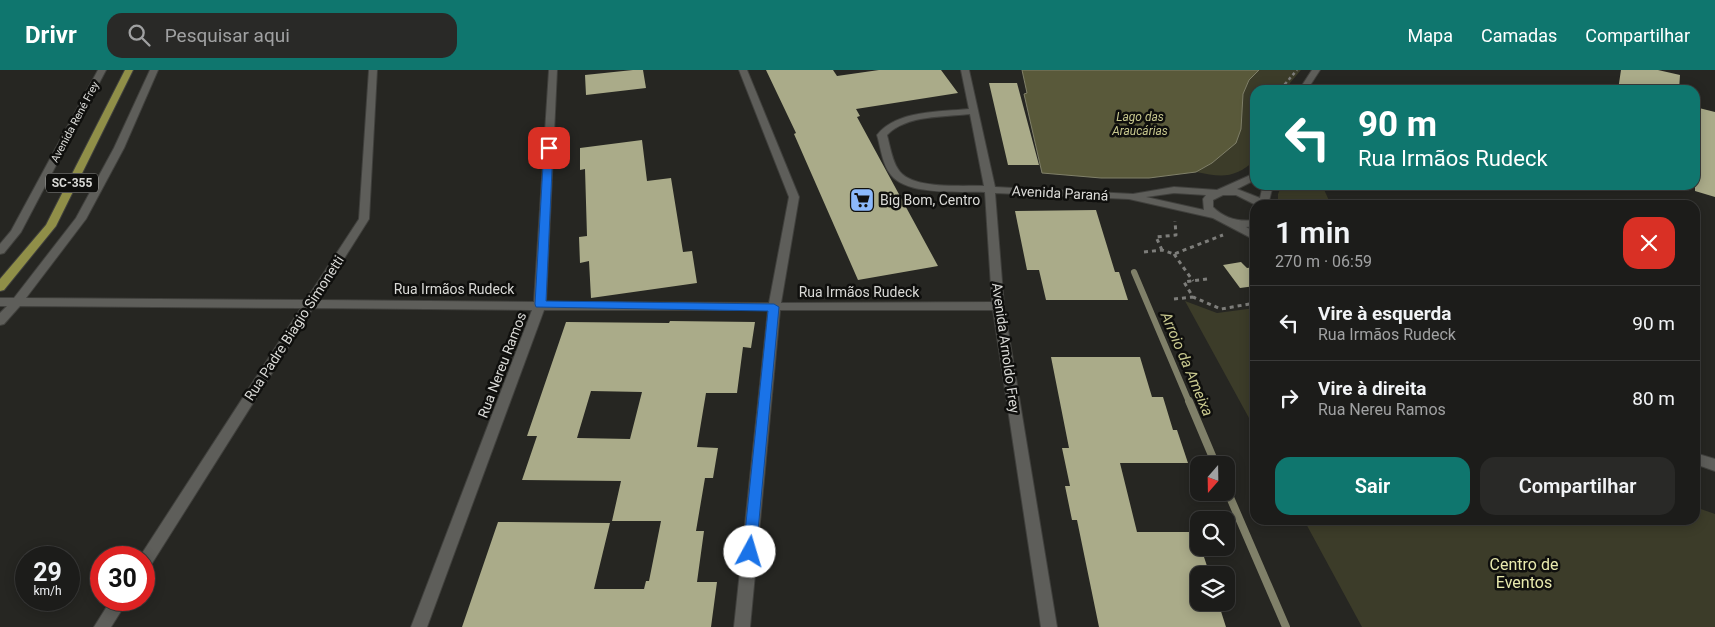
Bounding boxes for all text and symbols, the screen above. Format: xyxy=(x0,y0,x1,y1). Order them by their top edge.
search box xyxy=(107,13,457,58)
text: Drivr xyxy=(25,21,77,49)
icon: search xyxy=(125,21,153,49)
text: Pesquisar aqui xyxy=(165,24,290,47)
text: Mapa xyxy=(1408,25,1453,46)
text: Camadas xyxy=(1481,25,1557,46)
text: Compartilhar xyxy=(1585,25,1690,46)
street label: Avenida René Frey xyxy=(48,79,102,165)
text: 90 m xyxy=(1358,104,1437,145)
icon: left xyxy=(1275,105,1340,170)
water label: Lago das Araucárias xyxy=(1111,110,1168,138)
pin xyxy=(528,127,570,169)
icon: arrive xyxy=(535,134,563,162)
text: Rua Irmãos Rudeck xyxy=(1358,146,1548,171)
road number: SC-355 xyxy=(46,174,98,192)
street label: Avenida Paraná xyxy=(1011,182,1109,204)
supermarket icon: Big Bom, Centro xyxy=(849,187,875,213)
place label: Big Bom, Centro xyxy=(880,192,980,208)
text: 1 min xyxy=(1275,215,1350,250)
button: close xyxy=(1623,217,1675,269)
text: 270 m · 06:59 xyxy=(1275,252,1372,271)
street label: Rua Padre Biagio Simonetti xyxy=(241,253,347,403)
street label: Rua Irmãos Rudeck xyxy=(394,281,515,297)
street label: Avenida Arnoldo Frey xyxy=(989,282,1023,415)
street label: Rua Irmãos Rudeck xyxy=(799,284,920,300)
text: Vire à esquerda xyxy=(1318,302,1451,325)
water label: Arroio da Ameixa xyxy=(1157,308,1217,419)
icon: left xyxy=(1275,309,1303,337)
street label: Rua Nereu Ramos xyxy=(474,310,530,420)
text: 90 m xyxy=(1632,312,1675,335)
text: Rua Irmãos Rudeck xyxy=(1318,325,1456,344)
text: Vire à direita xyxy=(1318,377,1427,400)
icon: right xyxy=(1275,384,1303,412)
text: 80 m xyxy=(1632,387,1675,410)
text: Rua Nereu Ramos xyxy=(1318,400,1446,419)
north arrow xyxy=(1190,456,1235,501)
map controls xyxy=(1190,456,1235,611)
button: Sair xyxy=(1275,457,1470,515)
button: Compartilhar xyxy=(1480,457,1675,515)
button: search xyxy=(1190,511,1235,556)
position arrow xyxy=(723,525,775,577)
speed limit sign: 30 xyxy=(90,546,155,611)
park label: Centro de Eventos xyxy=(1490,555,1558,592)
text: 29 xyxy=(33,558,62,587)
button: layers xyxy=(1190,566,1235,611)
text: km/h xyxy=(33,584,62,598)

